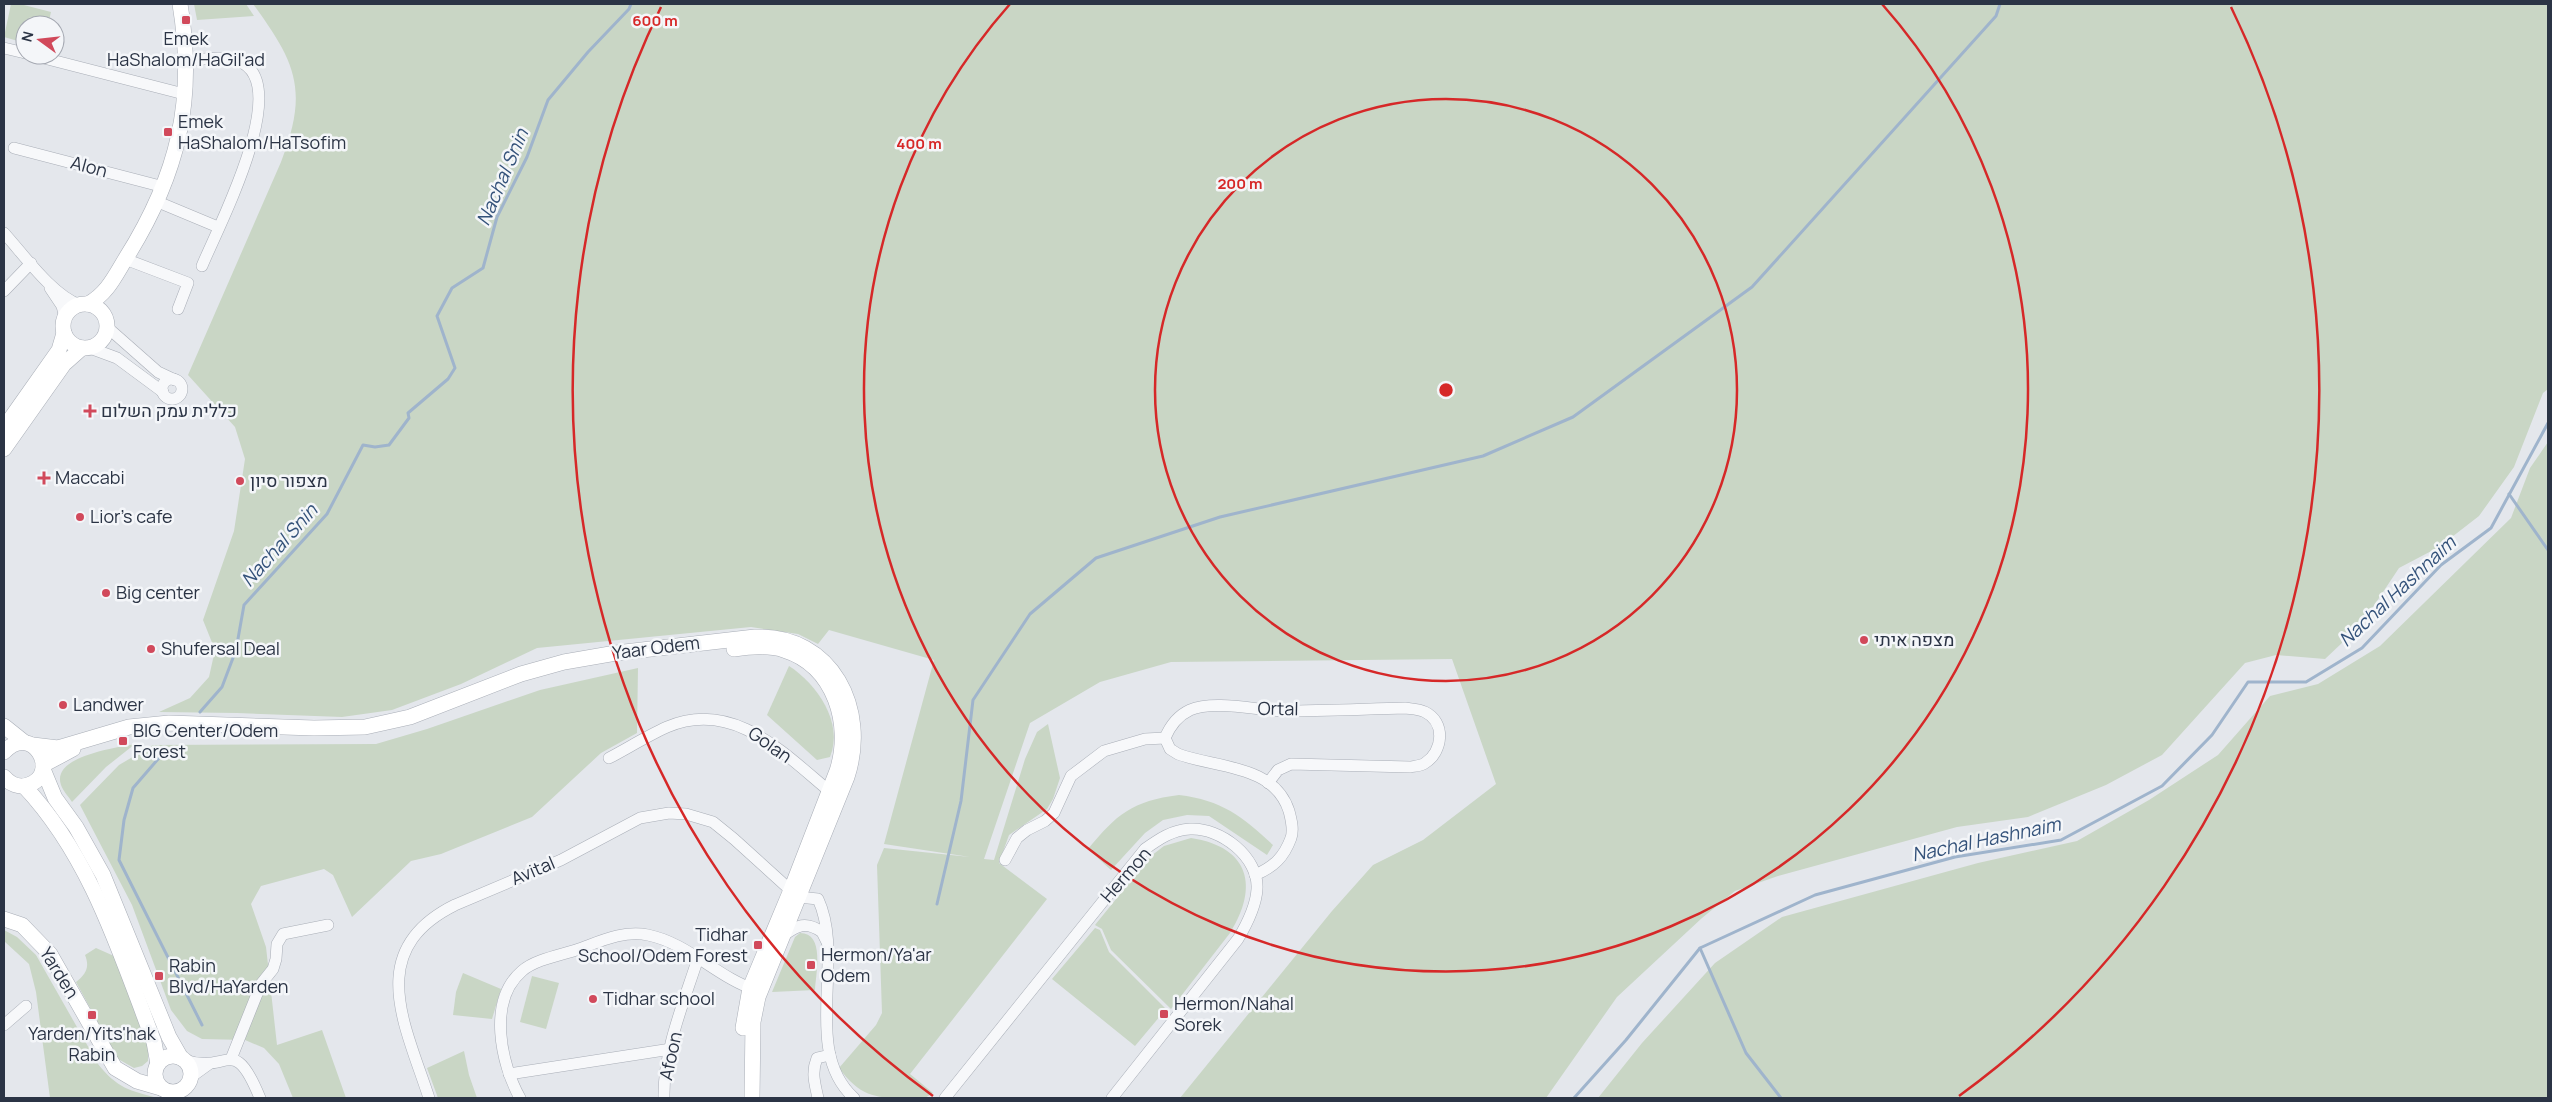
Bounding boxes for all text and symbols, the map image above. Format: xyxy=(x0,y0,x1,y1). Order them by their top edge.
text: 600 m xyxy=(632,10,678,31)
marker: Emek HaShalom/HaGil'ad xyxy=(180,14,192,26)
north arrow xyxy=(15,15,65,65)
place label: Emek HaShalom/HaGil'ad xyxy=(107,26,265,71)
text: N xyxy=(16,29,37,44)
place label: Emek HaShalom/HaTsofim xyxy=(178,109,346,154)
water label: Nachal Snin xyxy=(470,124,534,229)
marker: Emek HaShalom/HaTsofim xyxy=(162,126,174,138)
text: 400 m xyxy=(896,133,942,154)
street label: Alon xyxy=(68,150,110,182)
text: 200 m xyxy=(1217,173,1263,194)
centre of rings xyxy=(1437,381,1455,399)
place label: כללית עמק השלום xyxy=(101,398,237,422)
marker: כללית עמק השלום xyxy=(83,404,97,418)
place label: Maccabi xyxy=(55,465,125,489)
place label: מצפור סיון xyxy=(250,468,328,492)
marker: Maccabi xyxy=(37,471,51,485)
marker: מצפור סיון xyxy=(234,475,246,487)
water label: Nachal Snin xyxy=(235,498,324,592)
place label: Lior's cafe xyxy=(90,504,173,528)
marker: Lior's cafe xyxy=(74,511,86,523)
water label: Nachal Hashnaim xyxy=(2333,529,2463,652)
place label: Big center xyxy=(116,580,200,604)
marker: Big center xyxy=(100,587,112,599)
place label: מצפה איתי xyxy=(1874,627,1954,651)
street label: Yaar Odem xyxy=(611,630,701,664)
marker: מצפה איתי xyxy=(1858,634,1870,646)
place label: Shufersal Deal xyxy=(161,636,280,660)
marker: Shufersal Deal xyxy=(145,643,157,655)
place label: Landwer xyxy=(73,692,144,716)
street label: Ortal xyxy=(1257,696,1299,720)
marker: Landwer xyxy=(57,699,69,711)
place label: BIG Center/Odem Forest xyxy=(133,718,278,763)
street label: Golan xyxy=(744,721,797,768)
marker: BIG Center/Odem Forest xyxy=(117,735,129,747)
water label: Nachal Hashnaim xyxy=(1909,810,2065,867)
street label: Hermon xyxy=(1095,842,1156,907)
street label: Avital xyxy=(507,850,558,890)
place label: Tidhar School/Odem Forest xyxy=(578,922,748,967)
marker: Tidhar School/Odem Forest xyxy=(752,939,764,951)
street label: Yarden xyxy=(35,942,85,1003)
place label: Hermon/Ya'ar Odem xyxy=(821,942,932,987)
place label: Rabin Blvd/HaYarden xyxy=(169,953,288,998)
marker: Hermon/Ya'ar Odem xyxy=(805,959,817,971)
marker: Rabin Blvd/HaYarden xyxy=(153,970,165,982)
place label: Tidhar school xyxy=(603,986,715,1010)
place label: Hermon/Nahal Sorek xyxy=(1174,991,1294,1036)
marker: Tidhar school xyxy=(587,993,599,1005)
marker: Hermon/Nahal Sorek xyxy=(1158,1008,1170,1020)
marker: Yarden/Yits'hak Rabin xyxy=(86,1009,98,1021)
place label: Yarden/Yits'hak Rabin xyxy=(28,1021,157,1066)
street label: Afoon xyxy=(653,1029,687,1082)

